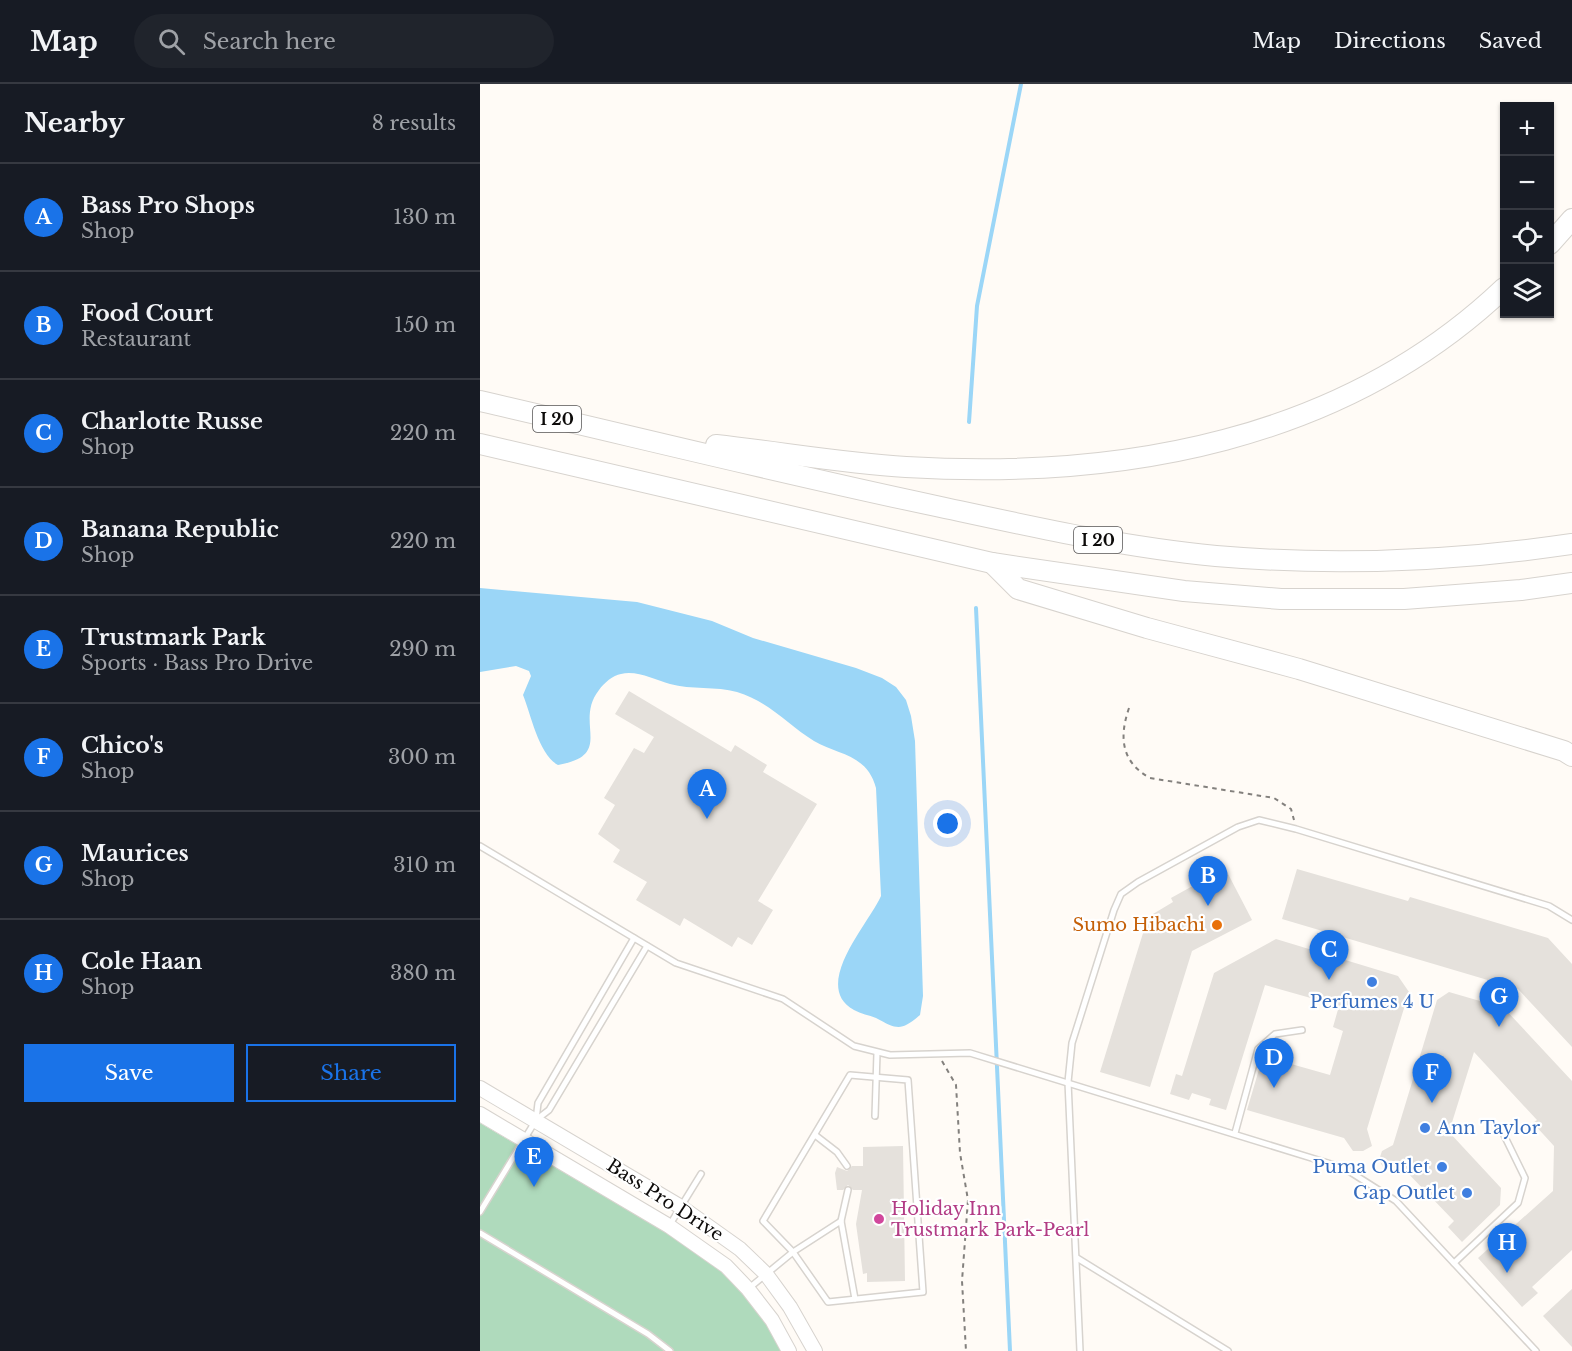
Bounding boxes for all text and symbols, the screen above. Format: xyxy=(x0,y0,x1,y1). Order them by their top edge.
search box xyxy=(134,14,554,68)
text: Map xyxy=(30,24,98,59)
icon: search xyxy=(155,25,188,58)
text: Search here xyxy=(203,28,336,55)
text: Map xyxy=(1252,28,1301,54)
text: Directions xyxy=(1334,28,1446,54)
text: Saved xyxy=(1479,28,1542,54)
map controls xyxy=(1500,102,1554,318)
button: + xyxy=(1500,102,1554,156)
text: Nearby xyxy=(24,107,125,139)
text: 8 results xyxy=(372,111,456,135)
button: − xyxy=(1500,156,1554,210)
text: Bass Pro Shops xyxy=(81,192,255,219)
text: A xyxy=(35,205,52,229)
text: 130 m xyxy=(393,205,456,229)
button: locate xyxy=(1500,210,1554,264)
text: Shop xyxy=(81,219,134,243)
button: layers xyxy=(1500,264,1554,318)
text: Food Court xyxy=(81,300,213,327)
text: B xyxy=(36,313,51,337)
text: 150 m xyxy=(394,313,456,337)
text: Restaurant xyxy=(81,327,191,351)
road number: I 20 xyxy=(533,406,581,432)
text: Charlotte Russe xyxy=(81,408,263,435)
text: C xyxy=(35,421,52,445)
text: 220 m xyxy=(390,421,456,445)
text: Shop xyxy=(81,435,134,459)
text: Banana Republic xyxy=(81,516,279,543)
road number: I 20 xyxy=(1074,527,1122,553)
text: D xyxy=(34,529,53,553)
text: 220 m xyxy=(390,529,456,553)
text: Shop xyxy=(81,543,134,567)
text: Trustmark Park xyxy=(81,624,266,651)
text: E xyxy=(36,637,51,661)
text: 290 m xyxy=(389,637,456,661)
text: Sports · Bass Pro Drive xyxy=(81,651,313,675)
text: Chico's xyxy=(81,732,164,759)
text: F xyxy=(37,745,50,769)
text: 300 m xyxy=(388,745,456,769)
text: Shop xyxy=(81,759,134,783)
pin: A xyxy=(688,770,726,819)
your location xyxy=(933,809,962,838)
text: Maurices xyxy=(81,840,189,867)
text: G xyxy=(35,853,52,877)
text: 310 m xyxy=(393,853,456,877)
pin: B xyxy=(1188,856,1228,906)
text: Shop xyxy=(81,867,134,891)
place label: Sumo Hibachi xyxy=(1072,914,1205,936)
marker: Sumo Hibachi xyxy=(1210,918,1224,932)
pin: C xyxy=(1310,930,1348,980)
text: Cole Haan xyxy=(81,948,202,975)
text: H xyxy=(34,961,53,985)
text: 380 m xyxy=(390,961,456,985)
text: Shop xyxy=(81,975,134,999)
marker: Perfumes 4 U xyxy=(1365,975,1379,989)
pin: G xyxy=(1480,978,1518,1027)
place label: Perfumes 4 U xyxy=(1310,991,1434,1013)
pin: D xyxy=(1254,1038,1294,1088)
button: Save xyxy=(24,1044,234,1102)
button: Share xyxy=(246,1044,456,1102)
pin: F xyxy=(1412,1054,1452,1103)
place label: Ann Taylor xyxy=(1436,1117,1540,1139)
marker: Ann Taylor xyxy=(1418,1121,1432,1135)
pin: E xyxy=(514,1138,554,1187)
street label: Bass Pro Drive xyxy=(603,1154,727,1246)
place label: Puma Outlet xyxy=(1312,1156,1430,1178)
marker: Puma Outlet xyxy=(1435,1160,1449,1174)
place label: Gap Outlet xyxy=(1353,1182,1455,1204)
marker: Gap Outlet xyxy=(1460,1186,1474,1200)
place label: Holiday Inn Trustmark Park-Pearl xyxy=(891,1198,1090,1241)
marker: Holiday Inn Trustmark Park-Pearl xyxy=(872,1212,886,1226)
pin: H xyxy=(1488,1224,1526,1273)

